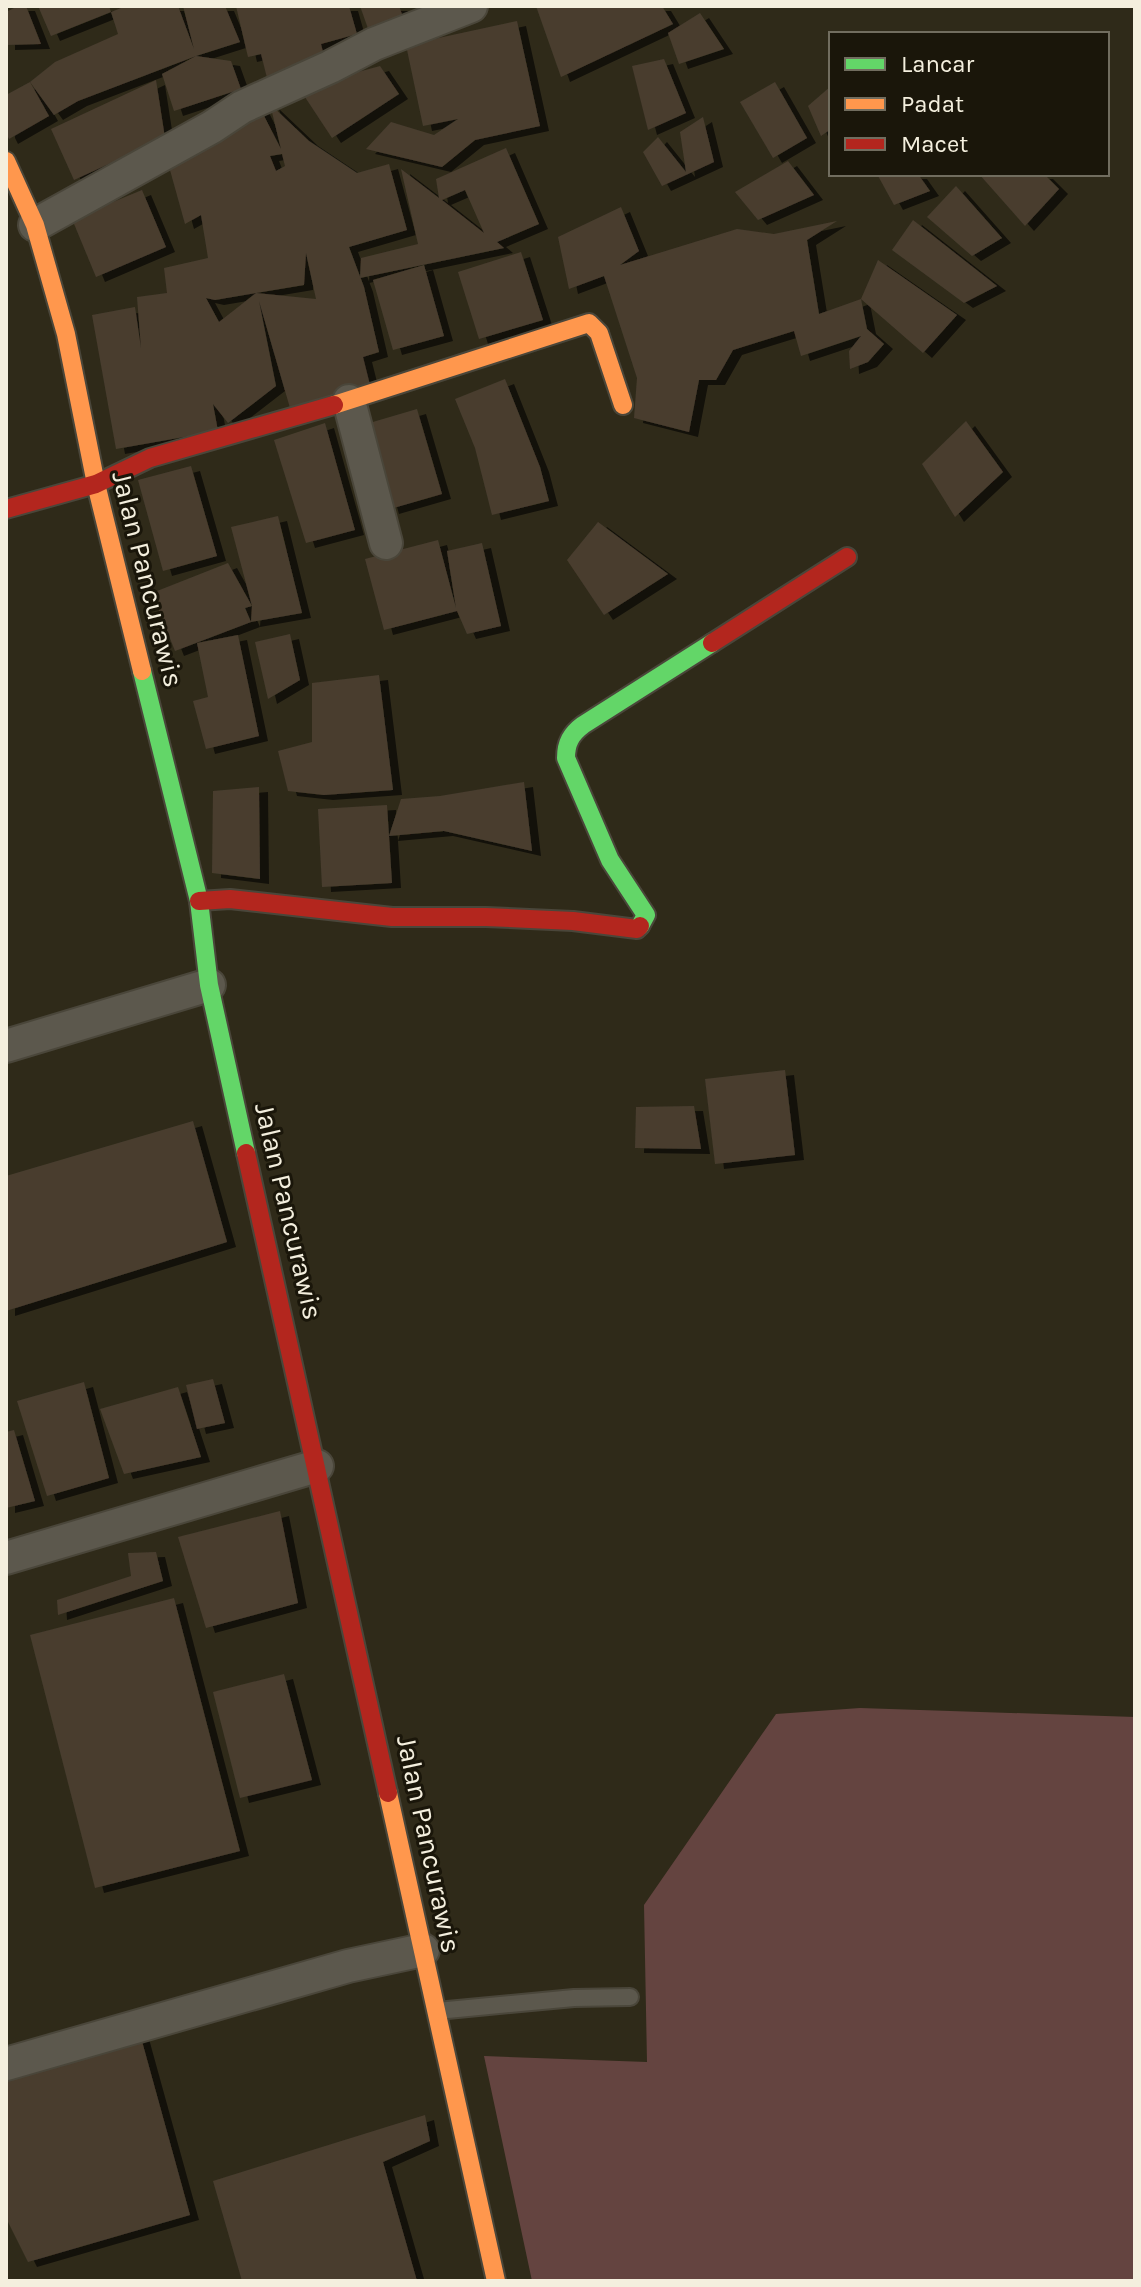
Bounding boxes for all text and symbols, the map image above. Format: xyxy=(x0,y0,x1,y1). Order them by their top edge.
legend xyxy=(829,32,1109,176)
text: Lancar xyxy=(901,50,975,78)
text: Padat xyxy=(901,90,964,118)
text: Macet xyxy=(901,130,968,158)
street label: Jalan Pancurawis xyxy=(105,467,191,691)
street label: Jalan Pancurawis xyxy=(248,1099,330,1323)
street label: Jalan Pancurawis xyxy=(390,1732,468,1956)

